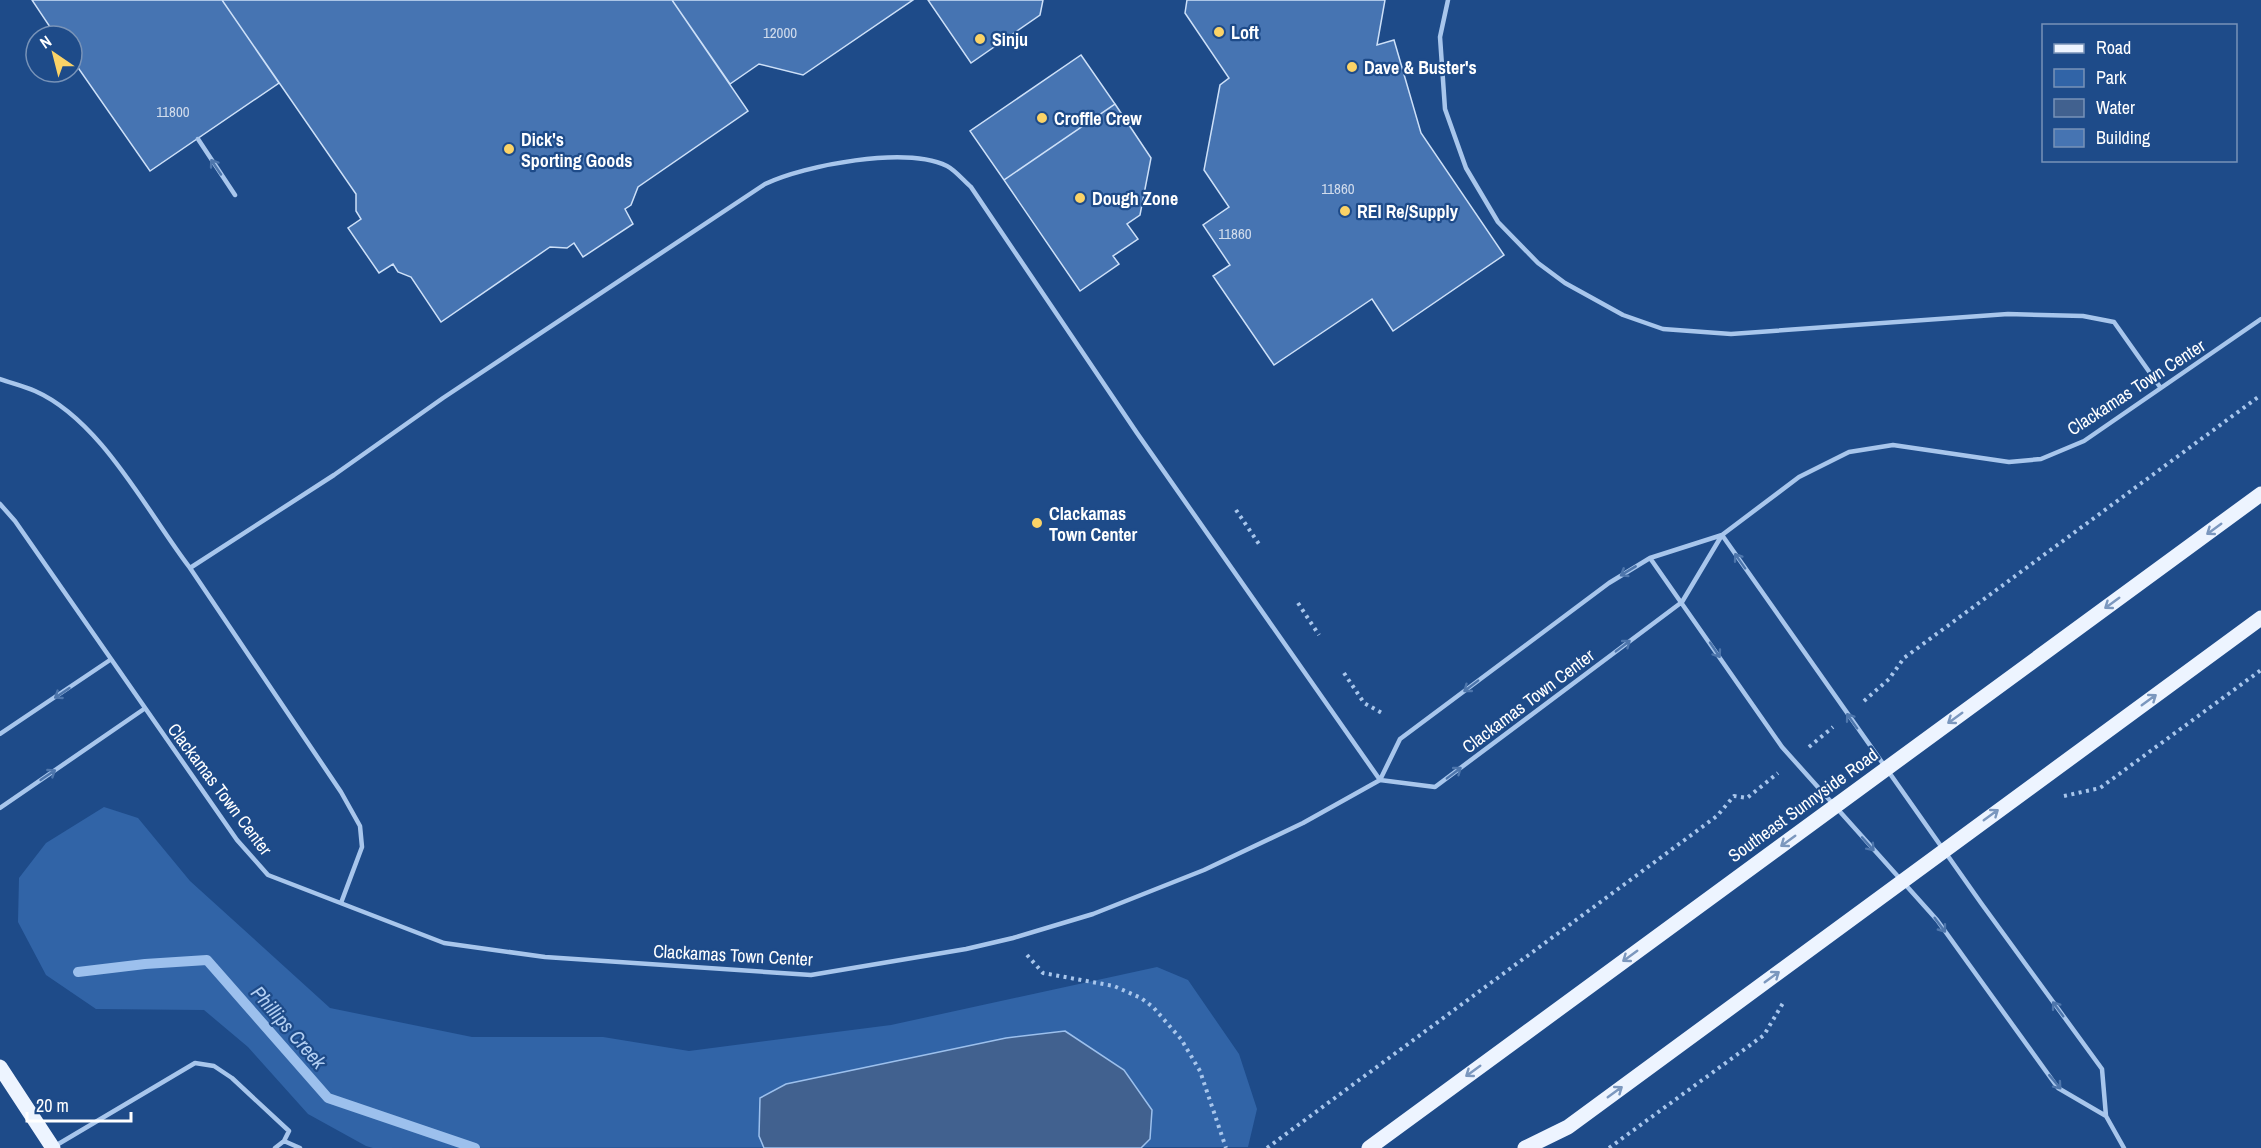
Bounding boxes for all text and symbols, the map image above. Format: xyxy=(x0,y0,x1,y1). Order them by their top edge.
place label: Loft xyxy=(1231,20,1259,45)
house number: 12000 xyxy=(763,22,797,43)
north arrow xyxy=(24,24,84,84)
legend xyxy=(2042,24,2237,162)
marker: Loft xyxy=(1212,25,1226,39)
place label: Sinju xyxy=(992,27,1028,52)
text: N xyxy=(35,30,56,53)
marker: Sinju xyxy=(973,32,987,46)
text: Road xyxy=(2096,35,2131,60)
place label: Dave & Buster's xyxy=(1364,55,1477,80)
marker: Dave & Buster's xyxy=(1345,60,1359,74)
text: Park xyxy=(2096,65,2127,90)
text: Water xyxy=(2096,95,2135,120)
house number: 11800 xyxy=(156,101,190,122)
place label: Croffle Crew xyxy=(1054,106,1142,131)
marker: Croffle Crew xyxy=(1035,111,1049,125)
text: Building xyxy=(2096,125,2151,150)
place label: Dick's Sporting Goods xyxy=(521,127,633,173)
marker: Dick's Sporting Goods xyxy=(502,142,516,156)
one-way arrow xyxy=(210,159,222,176)
house number: 11860 xyxy=(1321,178,1355,199)
place label: Dough Zone xyxy=(1092,186,1178,211)
marker: Dough Zone xyxy=(1073,191,1087,205)
place label: REI Re/Supply xyxy=(1357,199,1459,224)
marker: REI Re/Supply xyxy=(1338,204,1352,218)
house number: 11860 xyxy=(1218,223,1252,244)
street label: Clackamas Town Center xyxy=(2062,333,2210,441)
place label: Clackamas Town Center xyxy=(1049,501,1138,547)
marker: Clackamas Town Center xyxy=(1030,516,1044,530)
one-way arrow xyxy=(2206,522,2222,535)
one-way arrow xyxy=(1734,554,1746,570)
one-way arrow xyxy=(1620,566,1637,578)
one-way arrow xyxy=(2105,597,2121,609)
one-way arrow xyxy=(1615,640,1631,653)
one-way arrow xyxy=(1709,641,1721,658)
street label: Clackamas Town Center xyxy=(1457,643,1599,759)
one-way arrow xyxy=(1463,680,1479,692)
one-way arrow xyxy=(54,687,71,699)
one-way arrow xyxy=(2140,694,2156,706)
one-way arrow xyxy=(1947,712,1963,724)
one-way arrow xyxy=(1846,713,1858,729)
street label: Clackamas Town Center xyxy=(162,718,278,860)
street label: Southeast Sunnyside Road xyxy=(1723,742,1883,868)
one-way arrow xyxy=(1445,767,1461,779)
one-way arrow xyxy=(40,769,56,781)
one-way arrow xyxy=(1983,809,1999,822)
one-way arrow xyxy=(1780,835,1796,847)
one-way arrow xyxy=(1861,836,1875,851)
one-way arrow xyxy=(1934,917,1947,933)
street label: Clackamas Town Center xyxy=(653,938,813,972)
one-way arrow xyxy=(1623,950,1639,962)
one-way arrow xyxy=(1764,970,1780,983)
water label: Phillips Creek xyxy=(245,980,333,1075)
one-way arrow xyxy=(2052,1001,2064,1017)
one-way arrow xyxy=(1465,1065,1481,1078)
one-way arrow xyxy=(2048,1074,2062,1089)
scale bar xyxy=(27,1085,130,1123)
one-way arrow xyxy=(1606,1086,1622,1098)
text: 20 m xyxy=(36,1093,69,1118)

